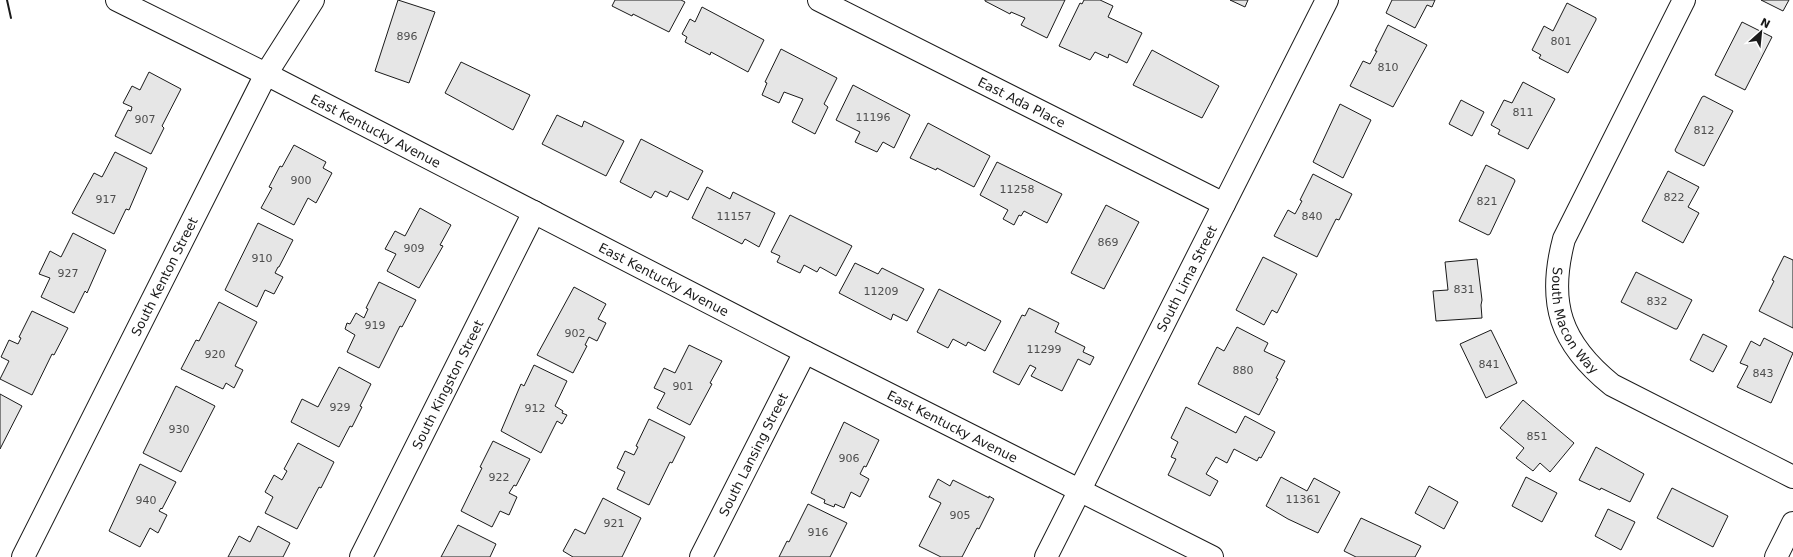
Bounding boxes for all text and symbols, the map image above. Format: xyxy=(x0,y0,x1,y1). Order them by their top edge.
north arrow xyxy=(1741,12,1781,52)
text: N xyxy=(1758,16,1772,31)
house number: 896 xyxy=(397,30,418,43)
house number: 801 xyxy=(1551,35,1572,48)
house number: 810 xyxy=(1378,61,1399,74)
street label: East Ada Place xyxy=(975,74,1068,131)
street label: East Kentucky Avenue xyxy=(308,91,443,171)
house number: 811 xyxy=(1513,106,1534,119)
house number: 11196 xyxy=(856,111,891,124)
house number: 907 xyxy=(135,113,156,126)
house number: 812 xyxy=(1694,124,1715,137)
house number: 900 xyxy=(291,174,312,187)
house number: 11258 xyxy=(1000,183,1035,196)
house number: 822 xyxy=(1664,191,1685,204)
house number: 917 xyxy=(96,193,117,206)
house number: 821 xyxy=(1477,195,1498,208)
house number: 11157 xyxy=(717,210,752,223)
house number: 840 xyxy=(1302,210,1323,223)
street label: South Kenton Street xyxy=(128,215,201,339)
street label: South Lima Street xyxy=(1154,223,1220,334)
house number: 869 xyxy=(1098,236,1119,249)
street label: East Kentucky Avenue xyxy=(596,240,731,319)
house number: 909 xyxy=(404,242,425,255)
house number: 910 xyxy=(252,252,273,265)
street label: South Macon Way xyxy=(1549,266,1602,377)
house number: 927 xyxy=(58,267,79,280)
house number: 831 xyxy=(1454,283,1475,296)
house number: 11209 xyxy=(864,285,899,298)
house number: 832 xyxy=(1647,295,1668,308)
street label: South Kingston Street xyxy=(409,318,487,452)
house number: 919 xyxy=(365,319,386,332)
house number: 902 xyxy=(565,327,586,340)
house number: 11299 xyxy=(1027,343,1062,356)
house number: 920 xyxy=(205,348,226,361)
house number: 841 xyxy=(1479,358,1500,371)
house number: 880 xyxy=(1233,364,1254,377)
house number: 843 xyxy=(1753,367,1774,380)
house number: 901 xyxy=(673,380,694,393)
street label: East Kentucky Avenue xyxy=(885,388,1020,466)
street label: South Lansing Street xyxy=(716,391,791,519)
house number: 929 xyxy=(330,401,351,414)
house number: 912 xyxy=(525,402,546,415)
house number: 930 xyxy=(169,423,190,436)
house number: 851 xyxy=(1527,430,1548,443)
house number: 906 xyxy=(839,452,860,465)
house number: 922 xyxy=(489,471,510,484)
house number: 11361 xyxy=(1286,493,1321,506)
house number: 940 xyxy=(136,494,157,507)
house number: 905 xyxy=(950,509,971,522)
house number: 921 xyxy=(604,517,625,530)
house number: 916 xyxy=(808,526,829,539)

